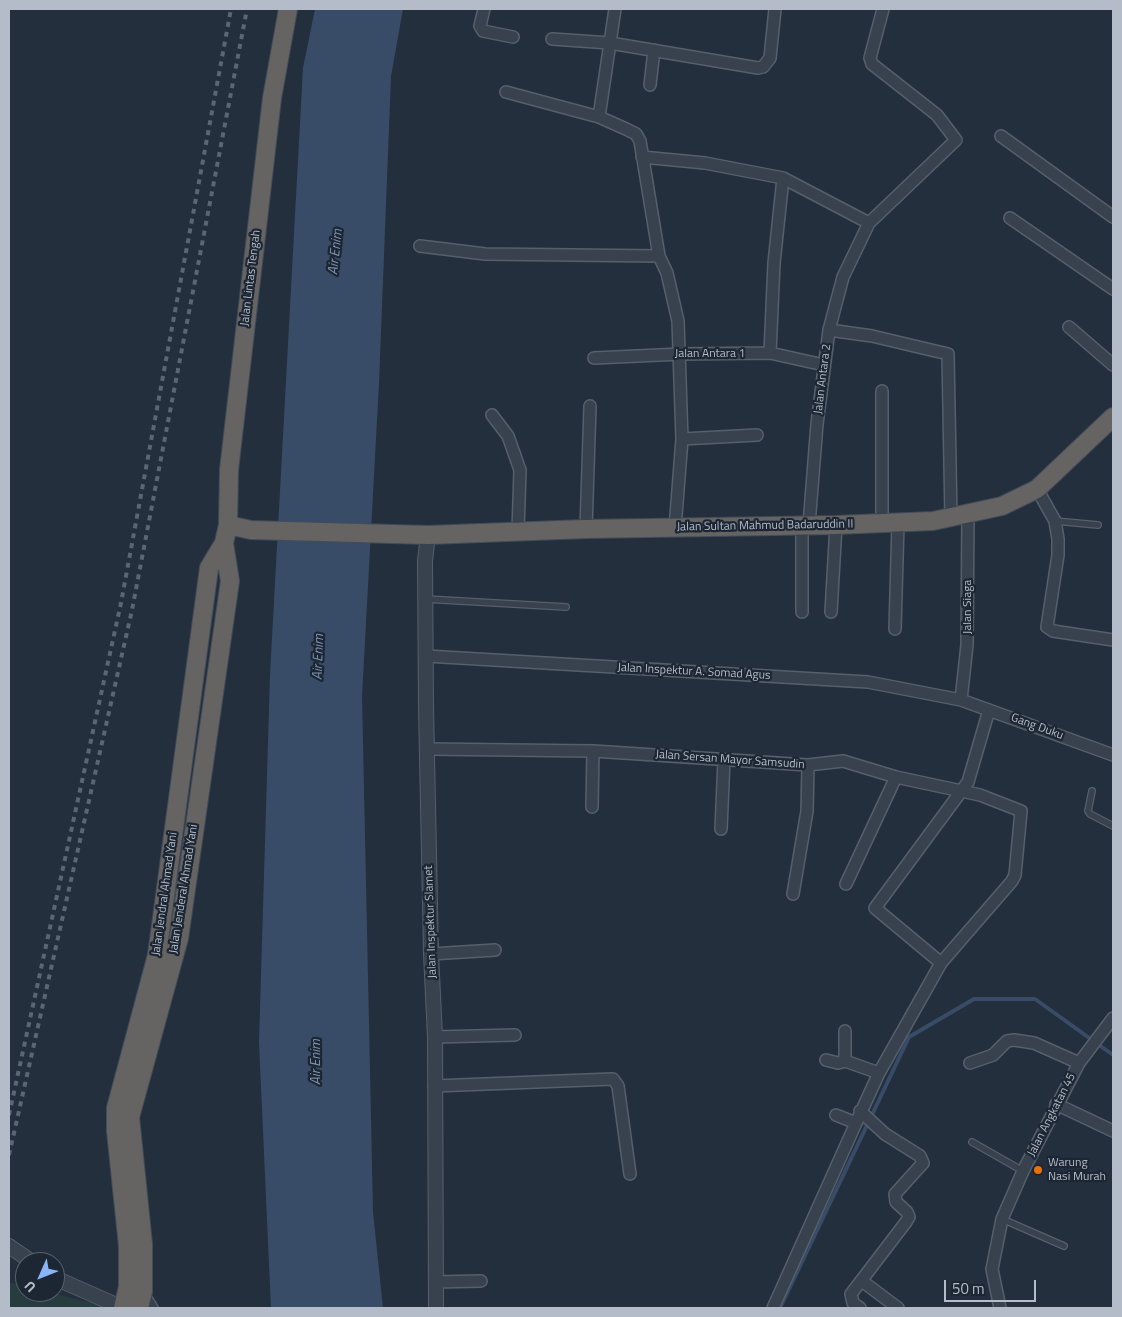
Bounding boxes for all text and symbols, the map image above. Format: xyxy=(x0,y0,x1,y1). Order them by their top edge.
water label: Air Enim xyxy=(325,228,347,276)
street label: Jalan Lintas Tengah xyxy=(238,229,264,327)
street label: Jalan Antara 2 xyxy=(812,343,834,415)
street label: Jalan Antara 1 xyxy=(675,347,745,361)
street label: Jalan Sultan Mahmud Badaruddin II xyxy=(676,517,854,535)
street label: Jalan Siaga xyxy=(961,580,975,634)
water label: Air Enim xyxy=(310,634,328,680)
street label: Jalan Inspektur A. Somad Agus xyxy=(617,661,771,683)
street label: Gang Duku xyxy=(1009,711,1065,743)
street label: Jalan Sersan Mayor Samsudin xyxy=(655,748,805,772)
street label: Jalan Jenderal Ahmad Yani xyxy=(167,823,201,955)
street label: Jalan Jendral Ahmad Yani xyxy=(149,831,181,957)
street label: Jalan Inspektur Slamet xyxy=(422,865,440,979)
water label: Air Enim xyxy=(309,1039,325,1085)
street label: Jalan Angkatan 45 xyxy=(1025,1071,1079,1159)
place label: Warung Nasi Murah xyxy=(1048,1156,1106,1184)
marker: Warung Nasi Murah xyxy=(1032,1164,1044,1176)
north arrow xyxy=(15,1252,65,1302)
scale bar xyxy=(947,1270,1040,1302)
text: U xyxy=(19,1276,40,1298)
text: 50 m xyxy=(952,1277,985,1300)

